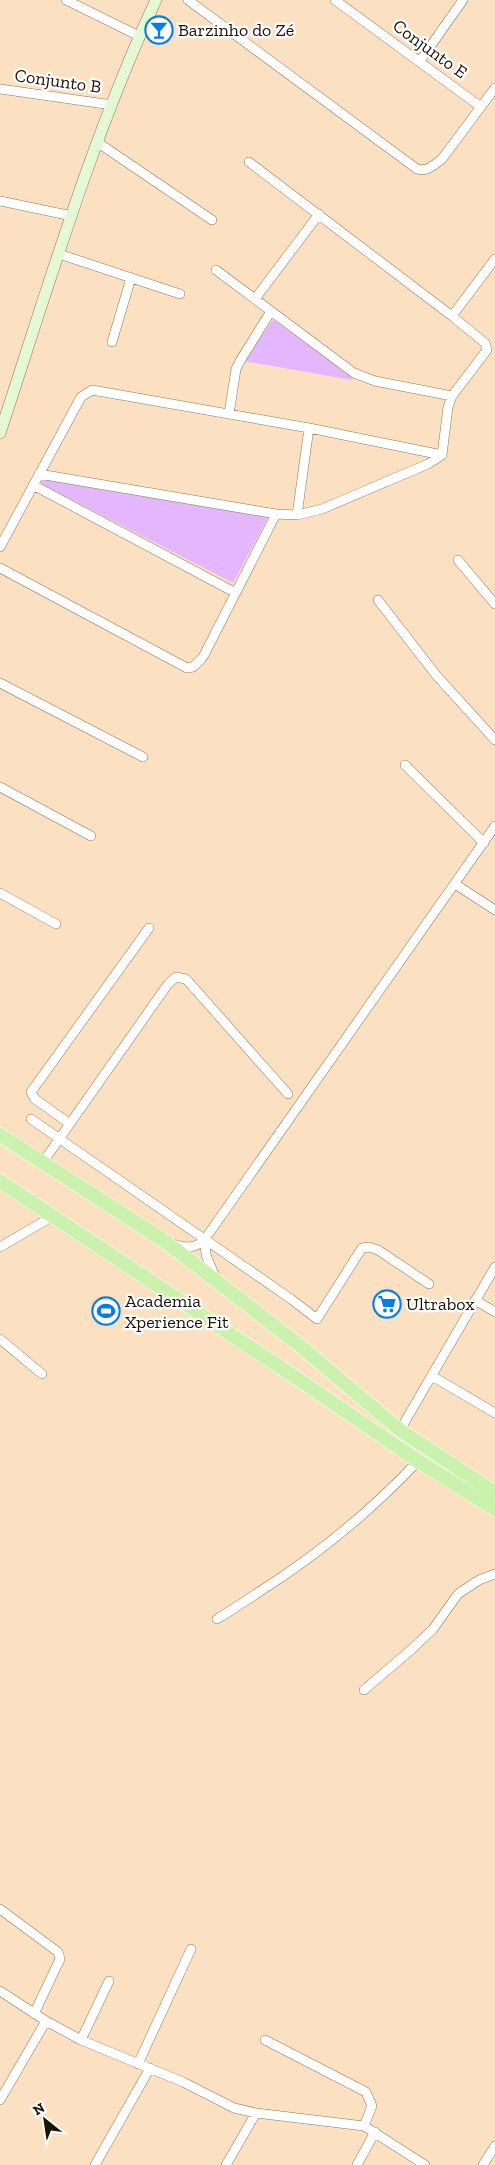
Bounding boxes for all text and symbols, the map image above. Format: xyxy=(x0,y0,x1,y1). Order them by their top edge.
bar icon: Barzinho do Zé xyxy=(144,15,174,45)
street label: Conjunto E xyxy=(388,15,472,83)
place label: Barzinho do Zé xyxy=(178,19,294,41)
street label: Conjunto B xyxy=(13,64,103,98)
supermarket icon: Ultrabox xyxy=(372,1289,402,1319)
place label: Academia Xperience Fit xyxy=(125,1290,229,1333)
place label: Ultrabox xyxy=(406,1293,474,1315)
sports icon: Academia Xperience Fit xyxy=(91,1296,121,1326)
north arrow xyxy=(20,2095,70,2145)
text: N xyxy=(30,2099,48,2119)

